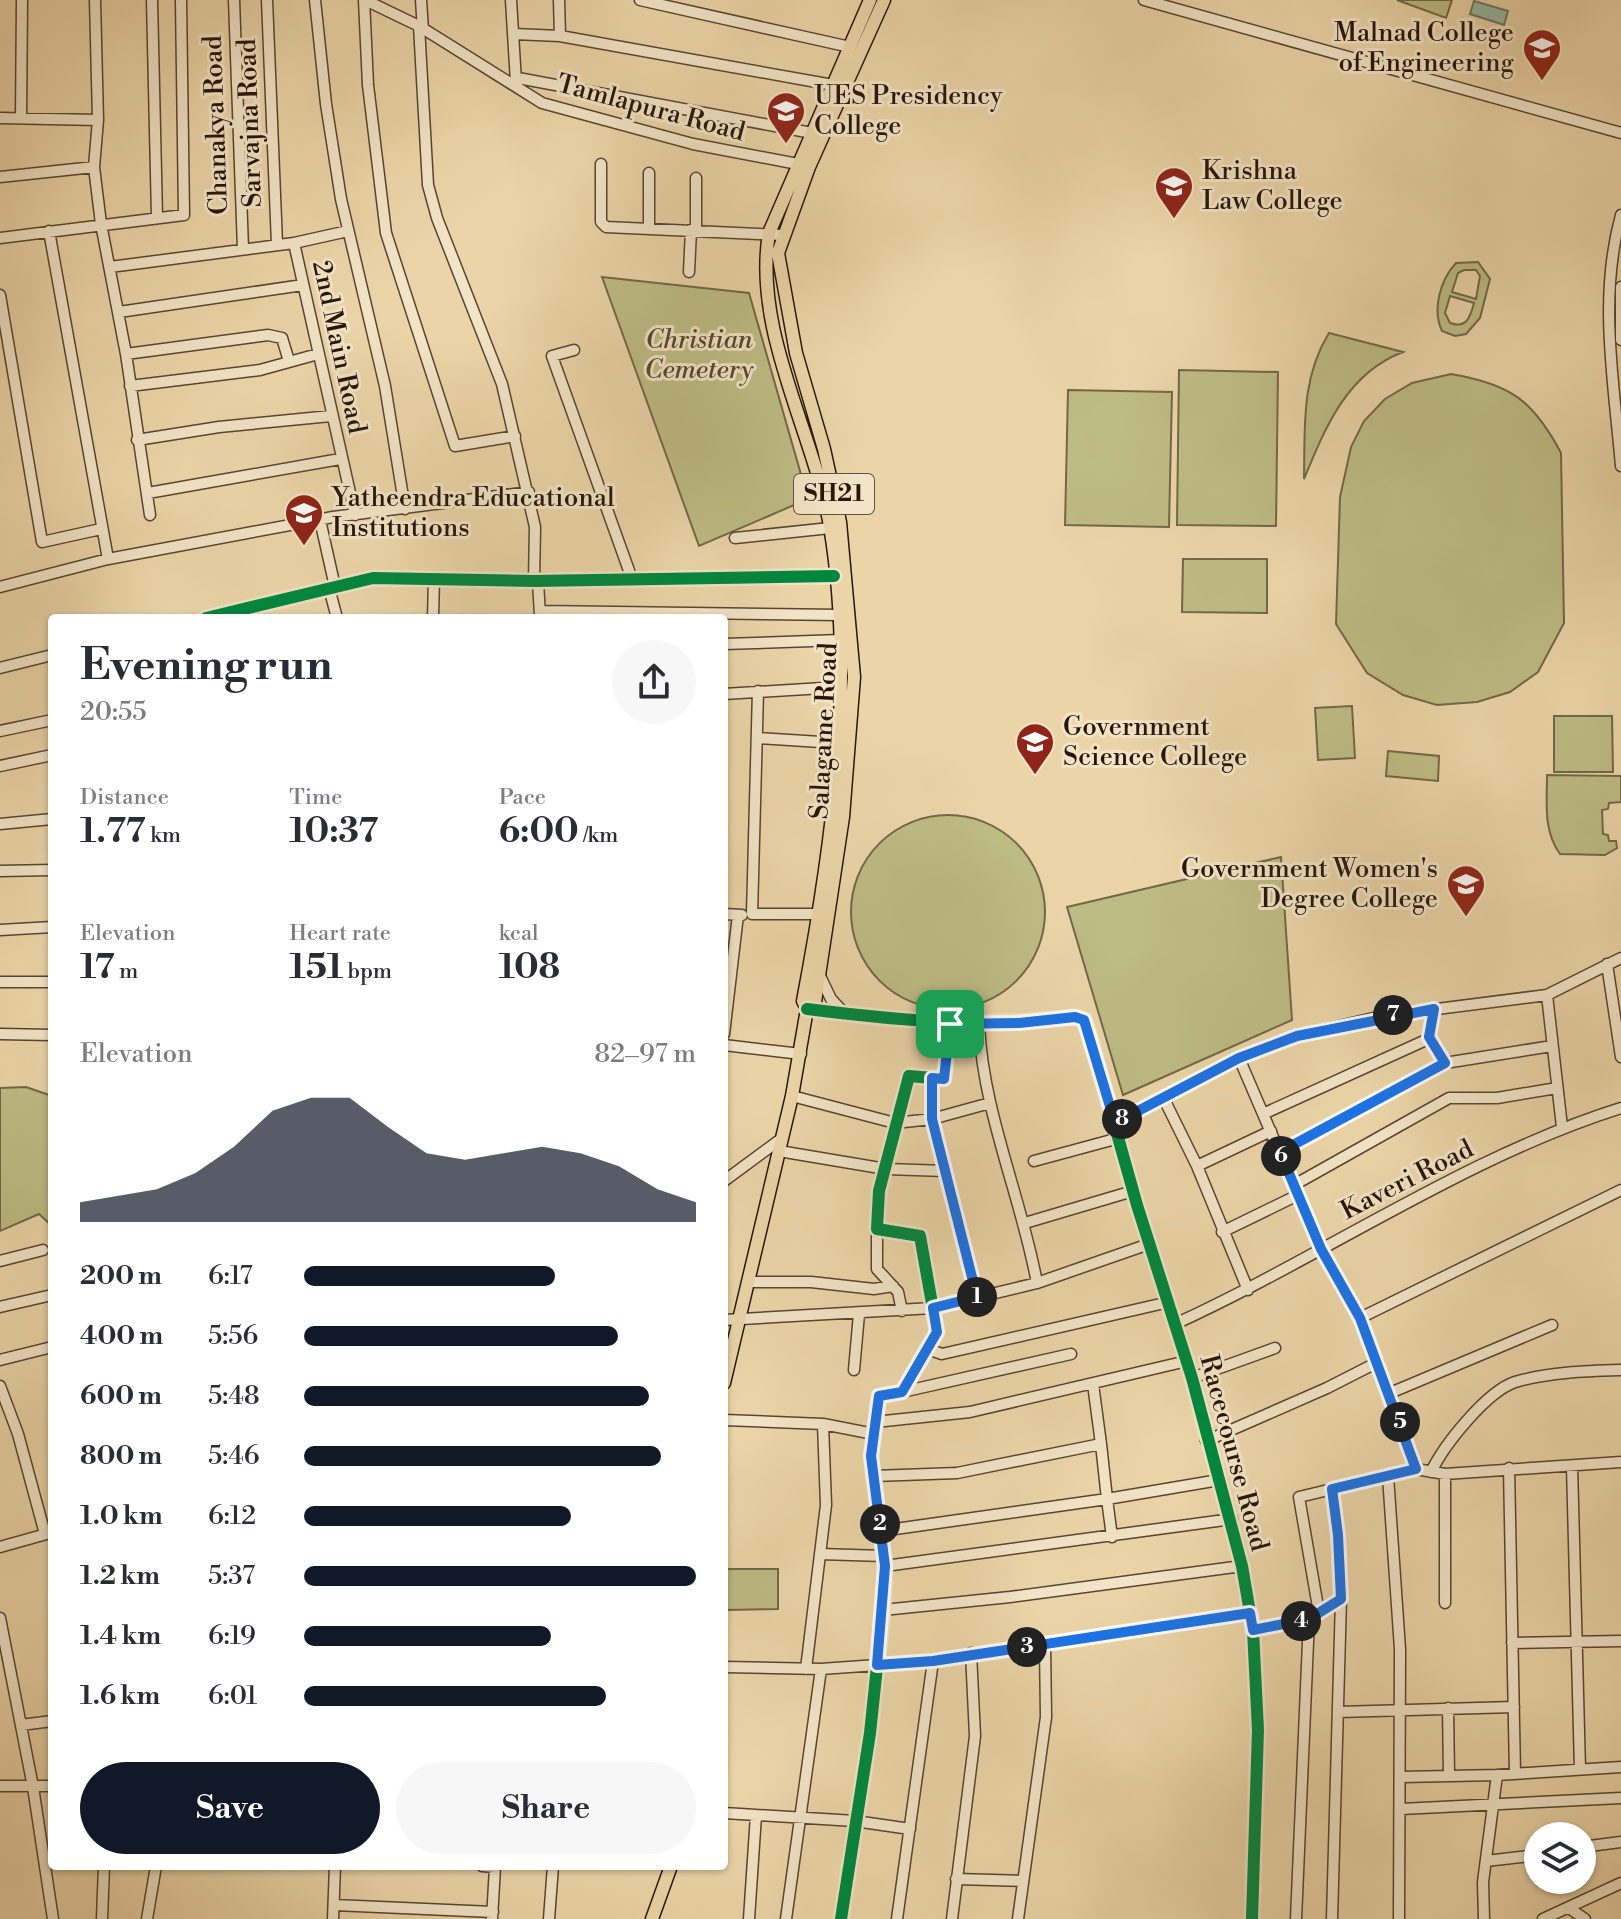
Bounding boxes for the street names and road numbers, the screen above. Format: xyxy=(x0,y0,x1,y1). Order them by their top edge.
street label: Chanakya Road xyxy=(197,34,235,215)
street label: Sarvajna Road xyxy=(231,38,269,208)
street label: Tamlapura Road xyxy=(553,68,749,149)
street label: 2nd Main Road xyxy=(305,257,373,437)
road number: SH21 xyxy=(794,474,874,514)
street label: Salagame Road xyxy=(803,642,845,820)
street label: Kaveri Road xyxy=(1335,1133,1479,1227)
street label: Racecourse Road xyxy=(1192,1351,1276,1555)

